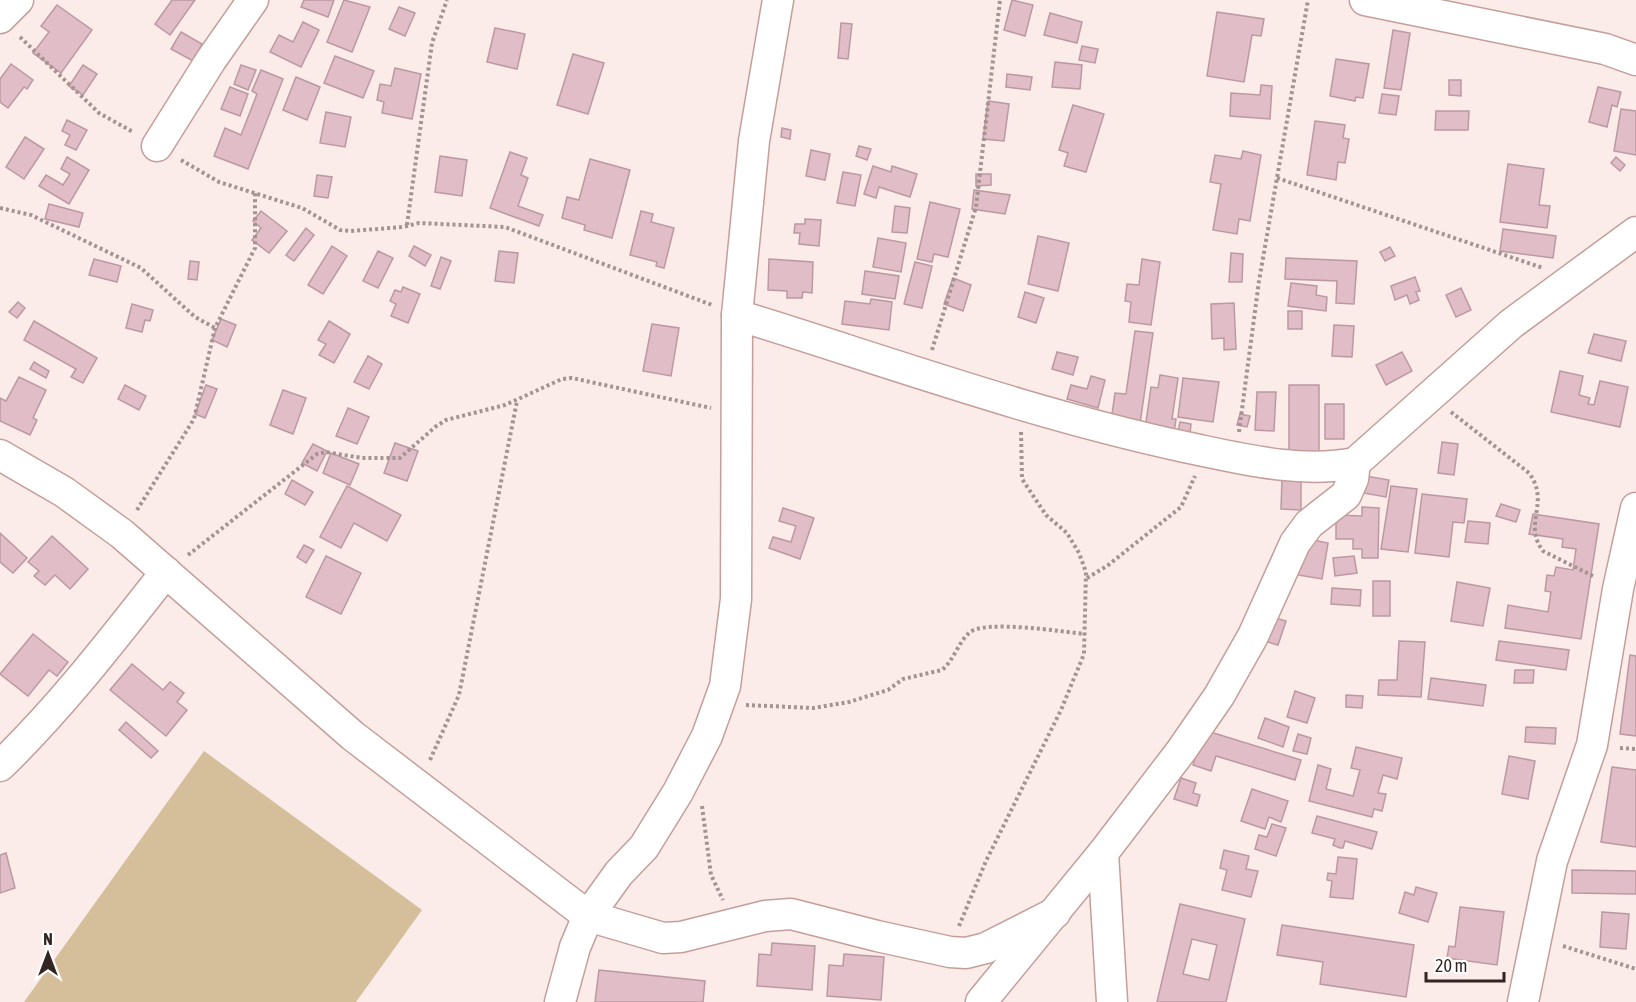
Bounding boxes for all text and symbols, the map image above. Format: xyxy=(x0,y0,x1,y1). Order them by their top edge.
north arrow xyxy=(18,924,78,984)
text: N xyxy=(43,930,53,948)
scale bar xyxy=(1426,945,1504,983)
text: 20 m xyxy=(1435,955,1467,976)

